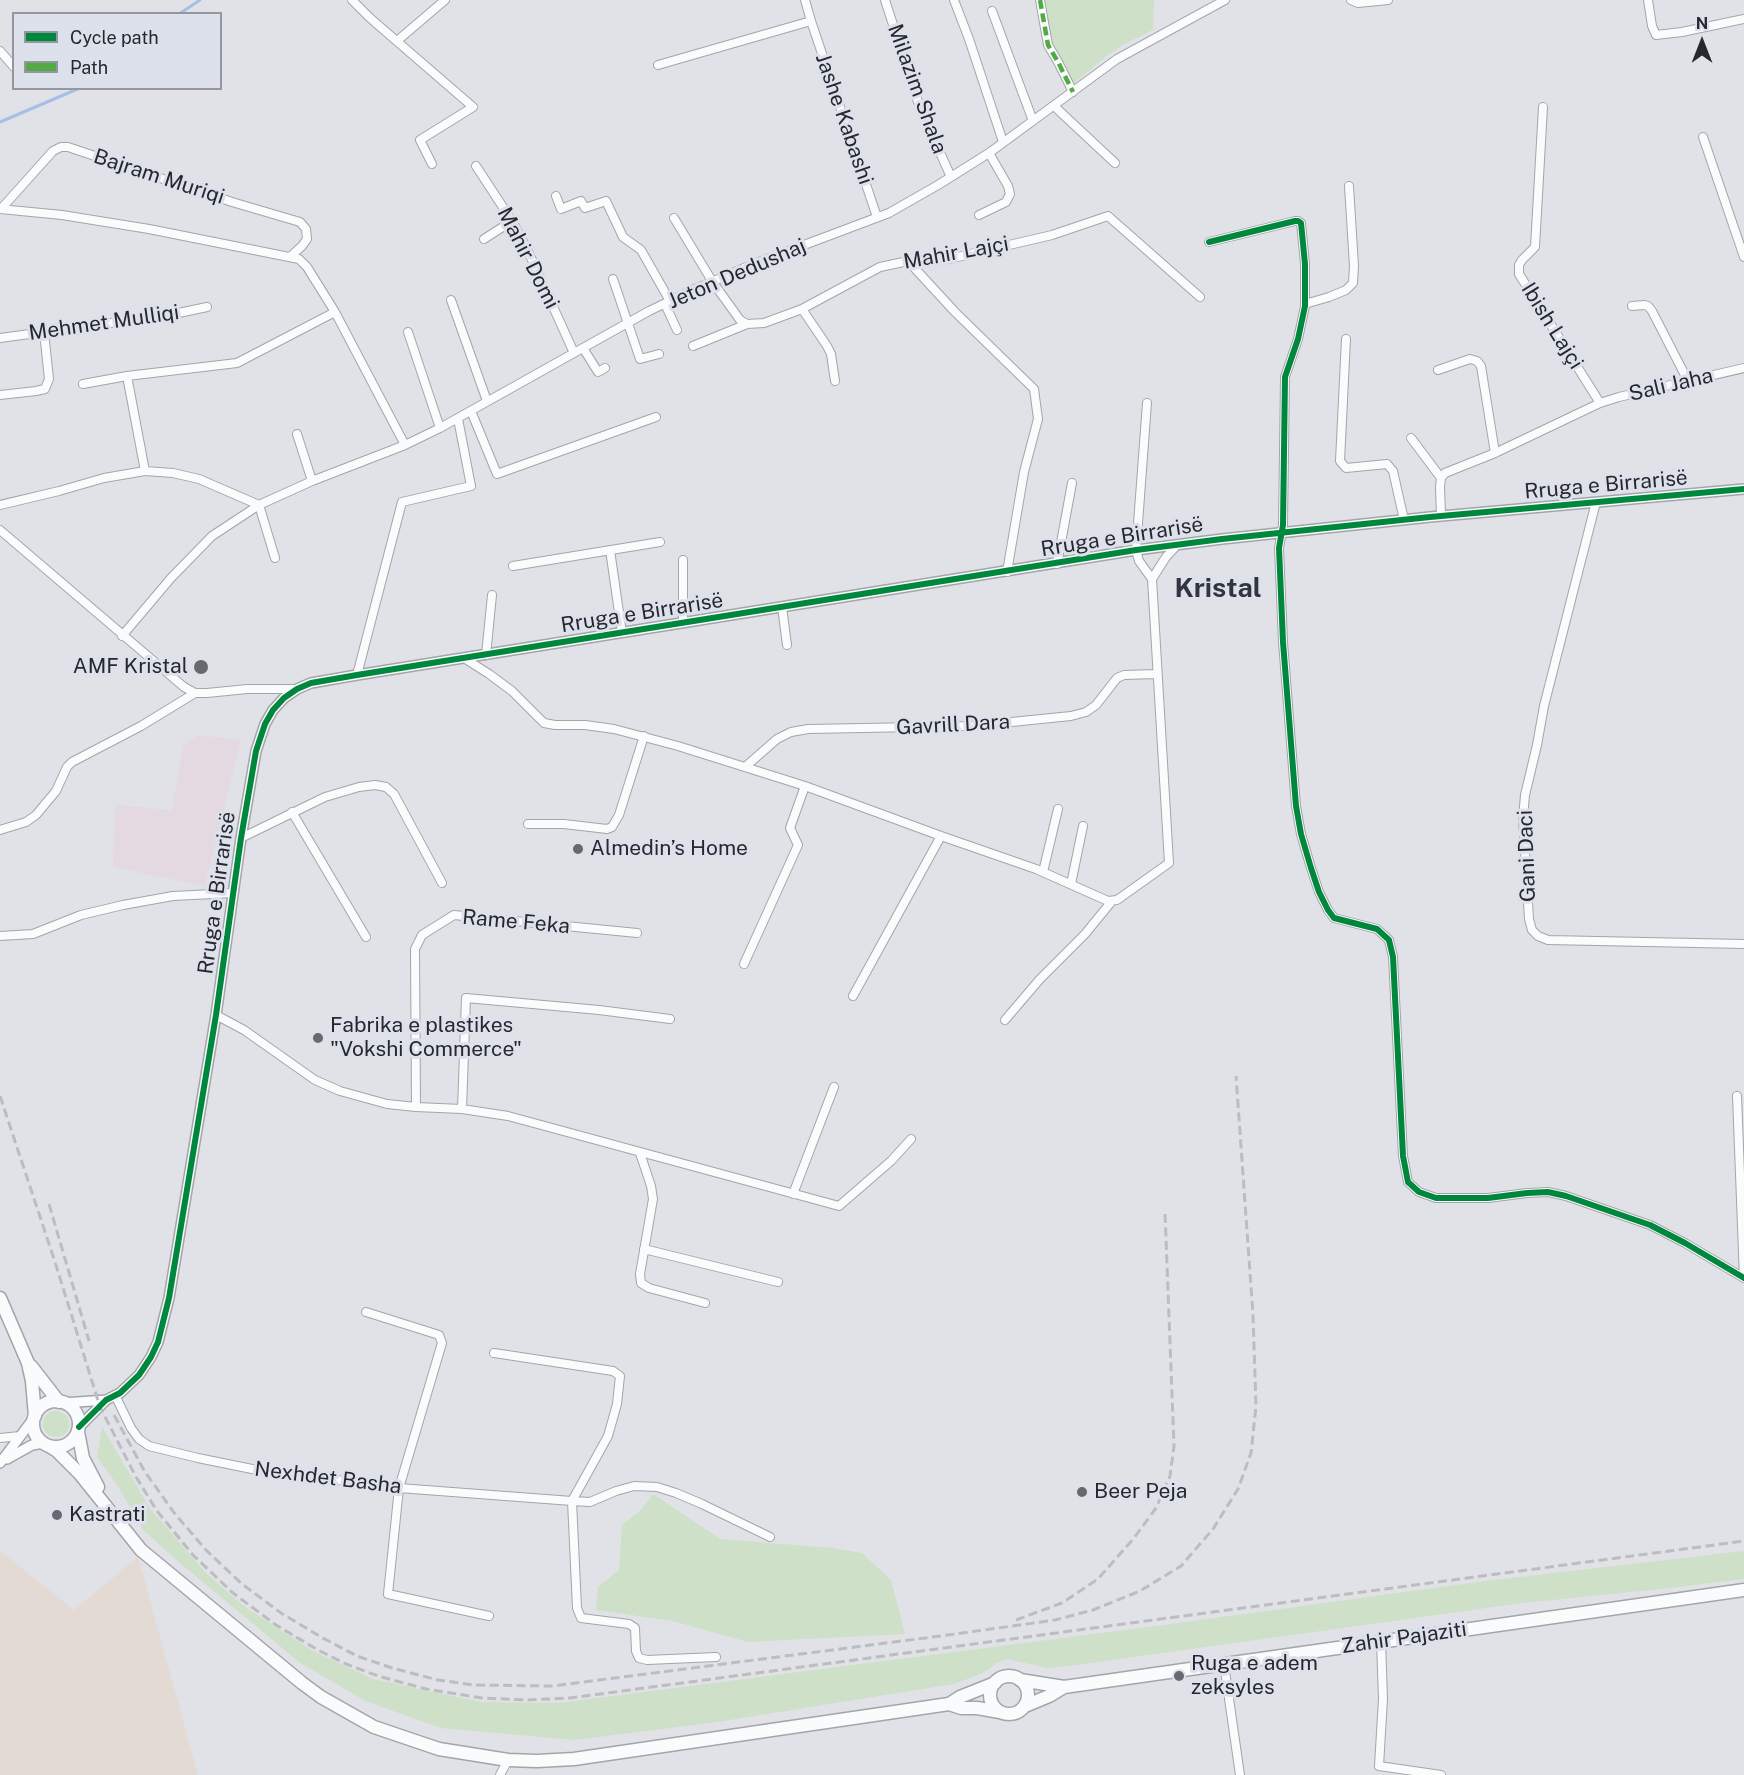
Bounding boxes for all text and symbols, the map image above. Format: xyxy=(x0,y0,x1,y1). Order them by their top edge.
legend xyxy=(12,12,222,90)
north arrow xyxy=(1672,12,1732,72)
text: N xyxy=(1696,14,1708,33)
street label: Milazim Shala xyxy=(882,21,952,157)
text: Cycle path xyxy=(70,27,159,48)
street label: Jashe Kabashi xyxy=(810,50,878,188)
text: Path xyxy=(70,57,108,78)
street label: Bajram Muriqi xyxy=(90,144,228,210)
street label: Mahir Domi xyxy=(492,203,564,313)
street label: Mahir Lajçi xyxy=(901,231,1011,275)
street label: Jeton Dedushaj xyxy=(664,234,810,314)
street label: Ibish Lajçi xyxy=(1516,278,1588,374)
street label: Mehmet Mulliqi xyxy=(27,300,181,346)
street label: Sali Jaha xyxy=(1626,363,1716,407)
street label: Rruga e Birrarisë xyxy=(1523,465,1689,505)
street label: Rruga e Birrarisë xyxy=(1039,512,1205,562)
district label: Kristal xyxy=(1174,573,1262,605)
street label: Rruga e Birrarisë xyxy=(559,588,725,638)
place label: AMF Kristal xyxy=(73,654,188,680)
marker: AMF Kristal xyxy=(192,658,210,676)
street label: Gavrill Dara xyxy=(895,709,1011,741)
street label: Rruga e Birrarisë xyxy=(193,810,241,976)
street label: Gani Daci xyxy=(1513,810,1541,902)
place label: Almedin’s Home xyxy=(590,836,748,862)
marker: Almedin’s Home xyxy=(571,842,585,856)
street label: Rame Feka xyxy=(461,905,571,939)
place label: Fabrika e plastikes "Vokshi Commerce" xyxy=(330,1013,522,1063)
marker: Fabrika e plastikes "Vokshi Commerce" xyxy=(311,1031,325,1045)
street label: Nexhdet Basha xyxy=(253,1456,403,1500)
place label: Beer Peja xyxy=(1094,1479,1187,1505)
marker: Beer Peja xyxy=(1075,1485,1089,1499)
place label: Kastrati xyxy=(69,1502,146,1528)
marker: Kastrati xyxy=(50,1508,64,1522)
street label: Zahir Pajaziti xyxy=(1340,1617,1468,1659)
place label: Ruga e adem zeksyles xyxy=(1191,1651,1318,1701)
marker: Ruga e adem zeksyles xyxy=(1172,1669,1186,1683)

